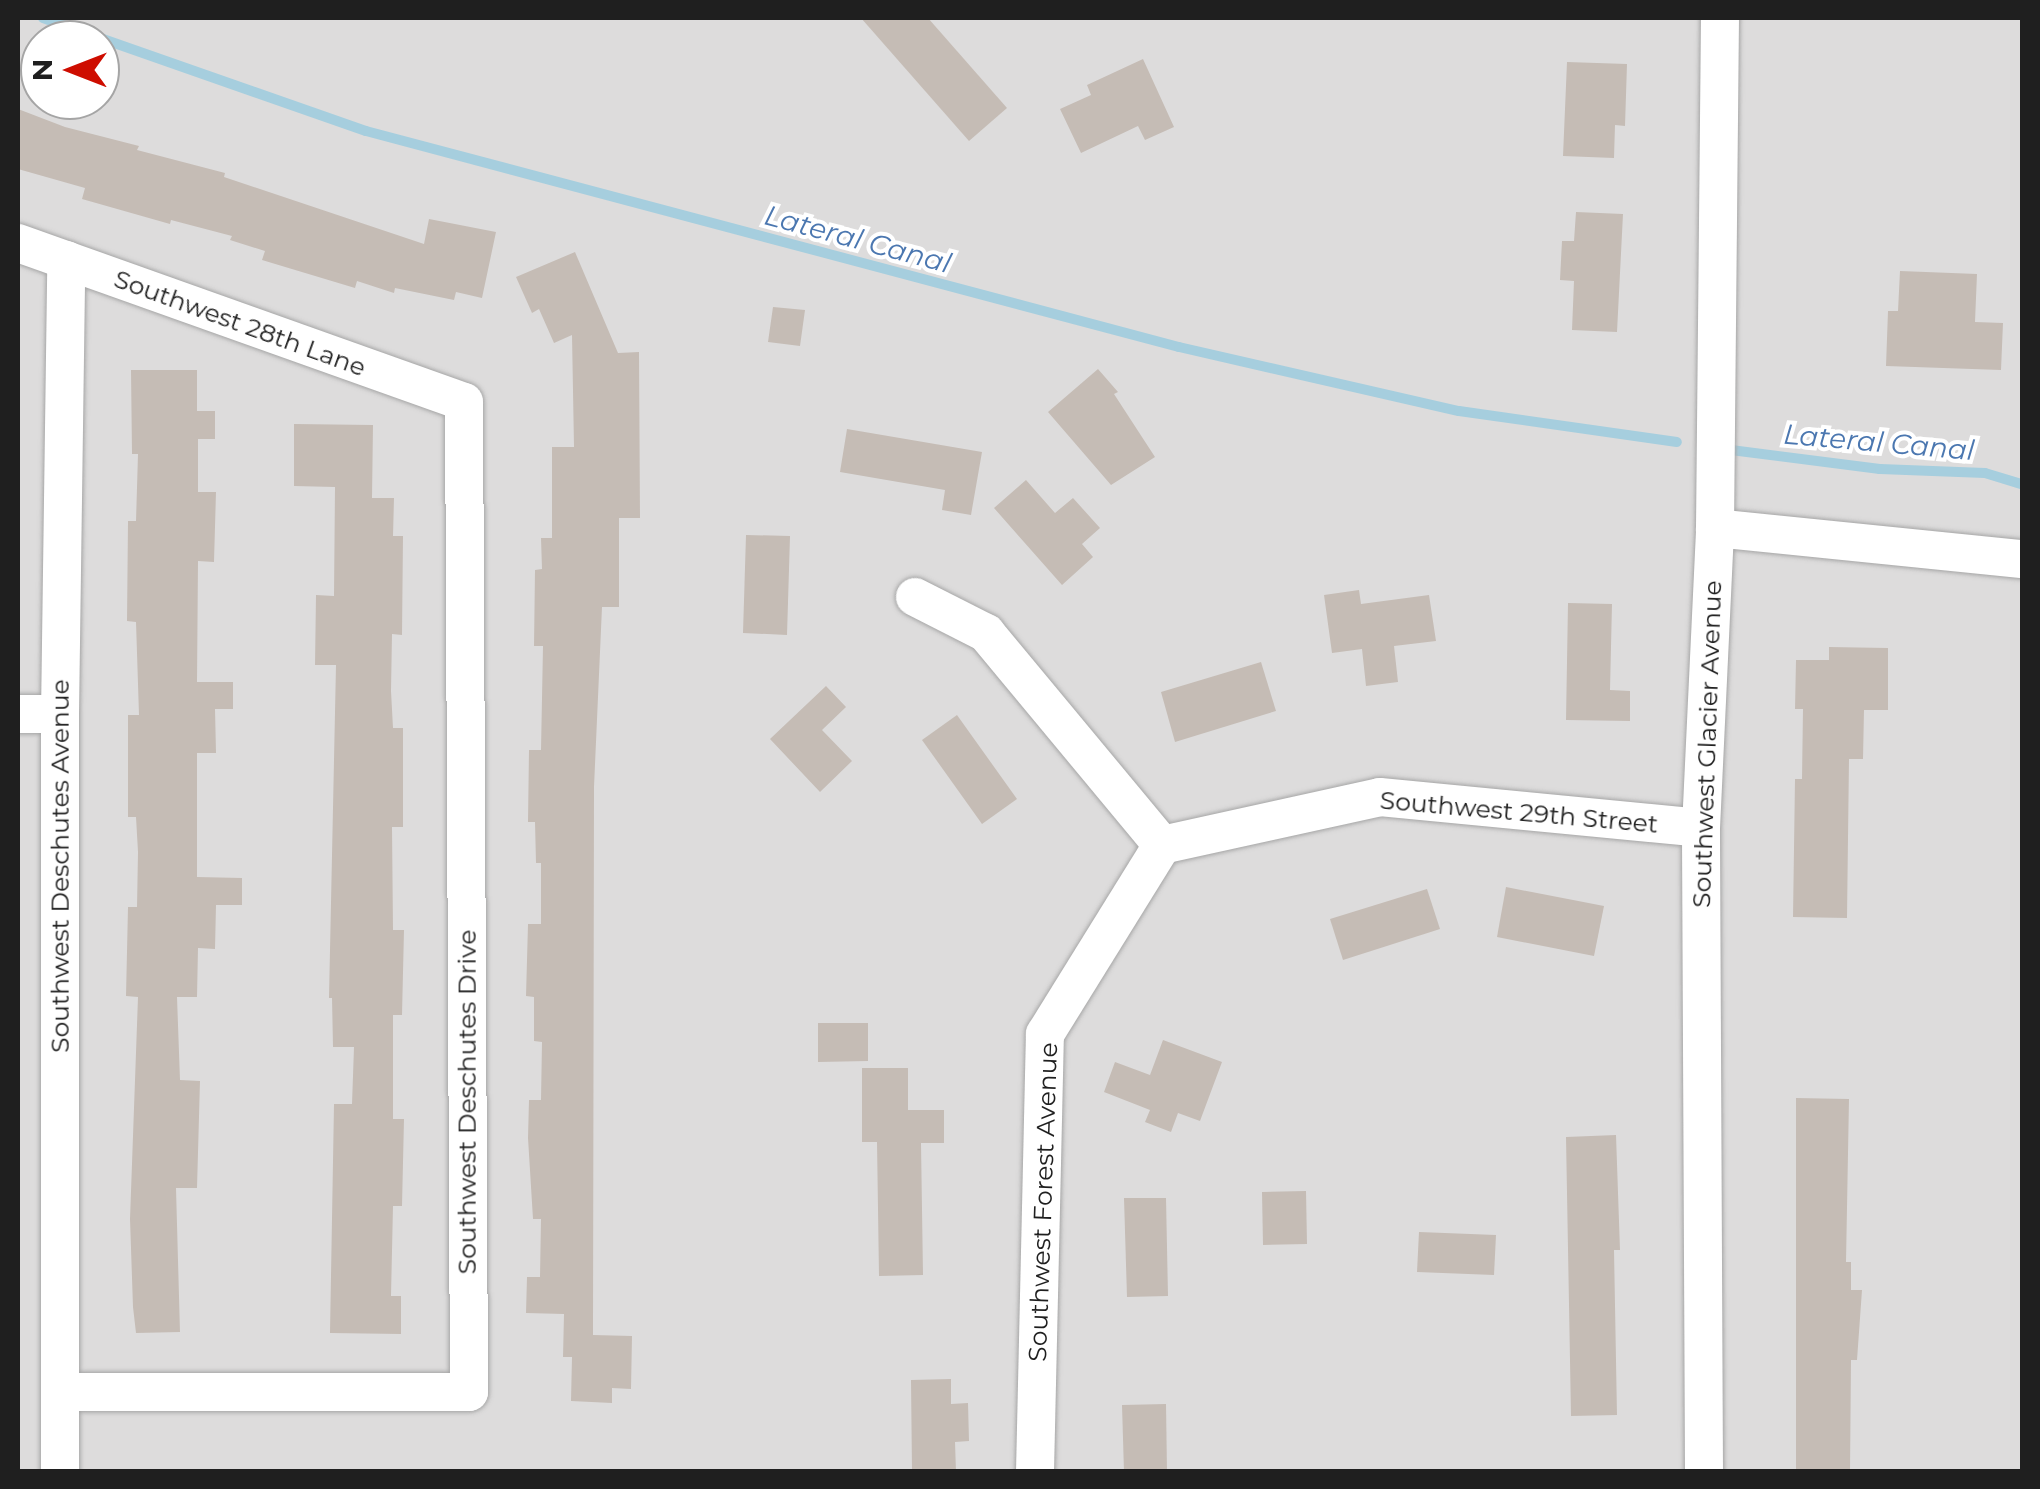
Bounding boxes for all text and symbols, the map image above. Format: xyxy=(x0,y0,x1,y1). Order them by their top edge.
north arrow xyxy=(20,20,120,120)
text: N xyxy=(25,59,59,81)
water label: Lateral Canal xyxy=(761,198,955,280)
street label: Southwest 28th Lane xyxy=(110,264,370,382)
water label: Lateral Canal xyxy=(1782,417,1976,467)
street label: Southwest Glacier Avenue xyxy=(1686,580,1728,908)
street label: Southwest Deschutes Avenue xyxy=(45,679,75,1053)
street label: Southwest 29th Street xyxy=(1379,785,1659,839)
street label: Southwest Deschutes Drive xyxy=(452,930,482,1274)
street label: Southwest Forest Avenue xyxy=(1022,1042,1064,1362)

